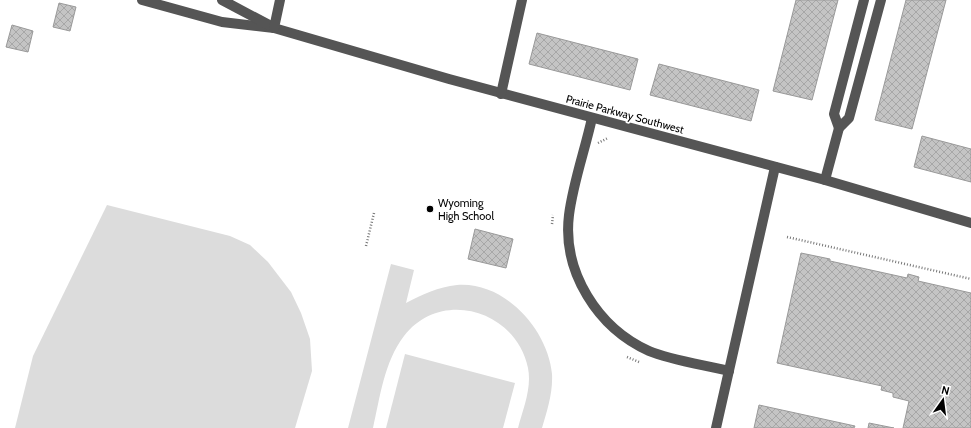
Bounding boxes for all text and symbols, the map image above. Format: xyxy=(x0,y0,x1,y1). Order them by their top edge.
street label: Prairie Parkway Southwest xyxy=(564,92,686,137)
place label: Wyoming High School xyxy=(438,196,494,223)
marker: Wyoming High School xyxy=(425,204,435,214)
north arrow xyxy=(923,380,963,420)
text: N xyxy=(940,383,951,398)

